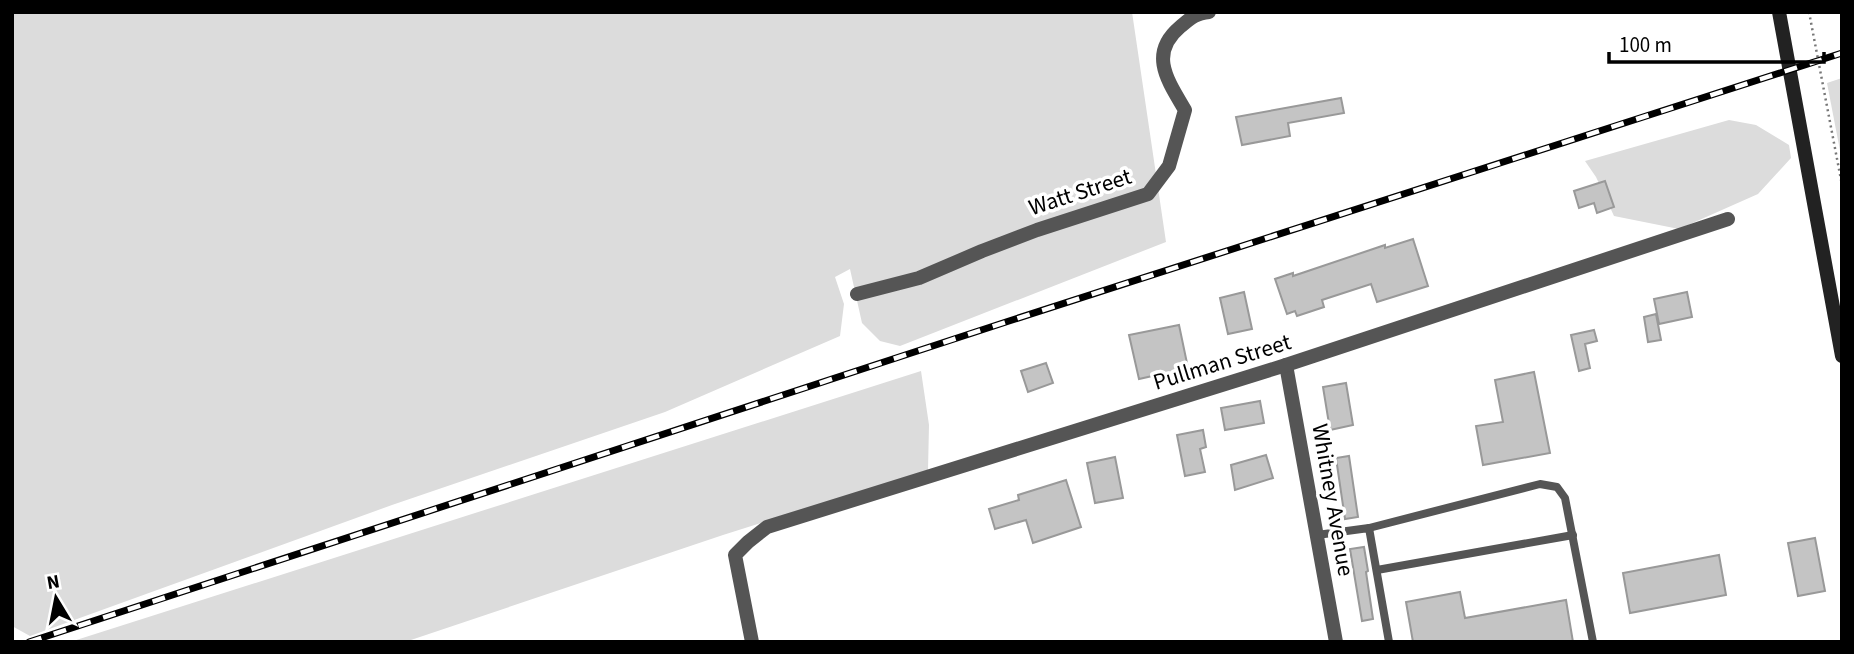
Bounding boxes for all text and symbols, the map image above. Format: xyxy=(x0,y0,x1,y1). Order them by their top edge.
scale bar xyxy=(1609,21,1824,65)
text: 100 m xyxy=(1619,30,1672,60)
street label: Watt Street xyxy=(1024,160,1136,224)
street label: Pullman Street xyxy=(1149,325,1295,399)
street label: Whitney Avenue xyxy=(1303,421,1363,579)
north arrow xyxy=(21,563,91,633)
text: N xyxy=(45,568,62,597)

